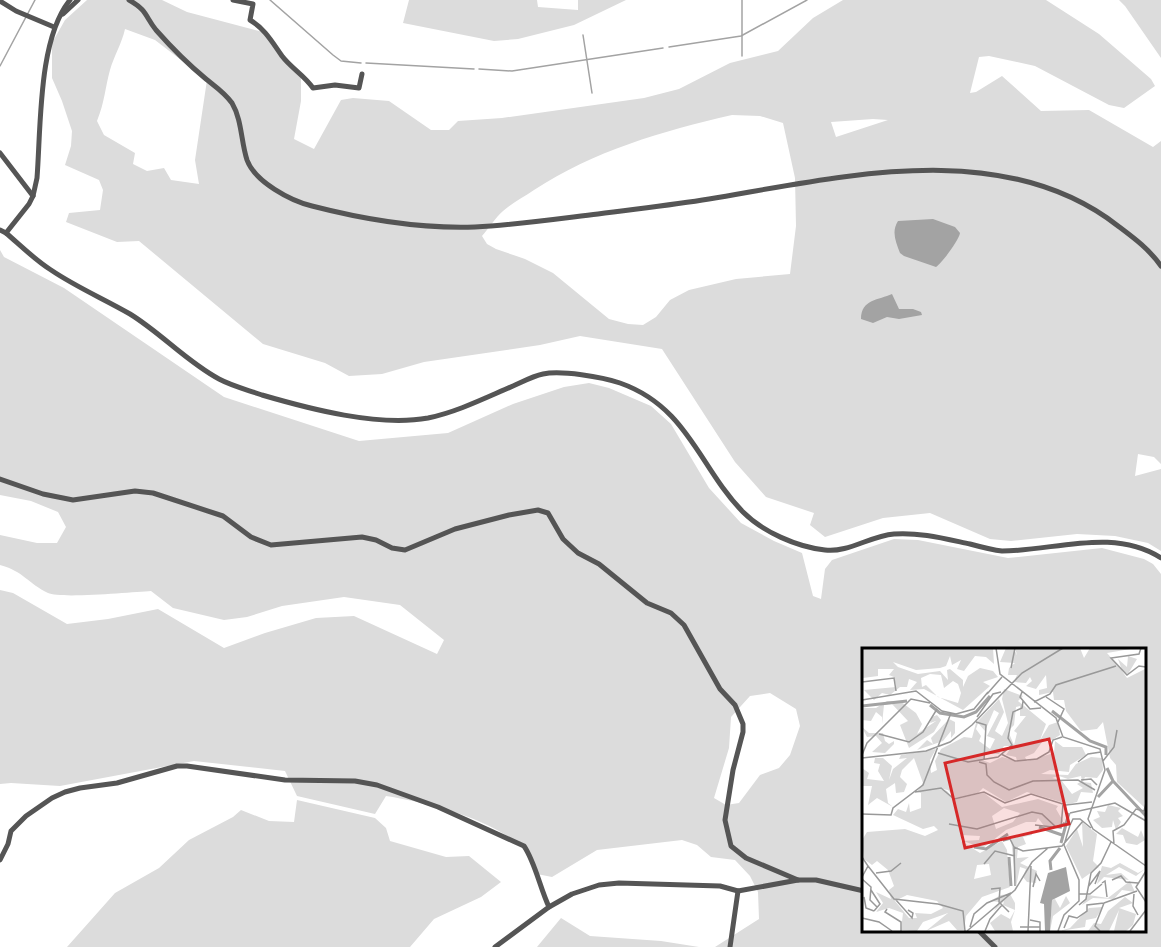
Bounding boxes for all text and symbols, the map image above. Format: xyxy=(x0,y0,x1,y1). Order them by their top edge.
inset map xyxy=(862,648,1146,932)

